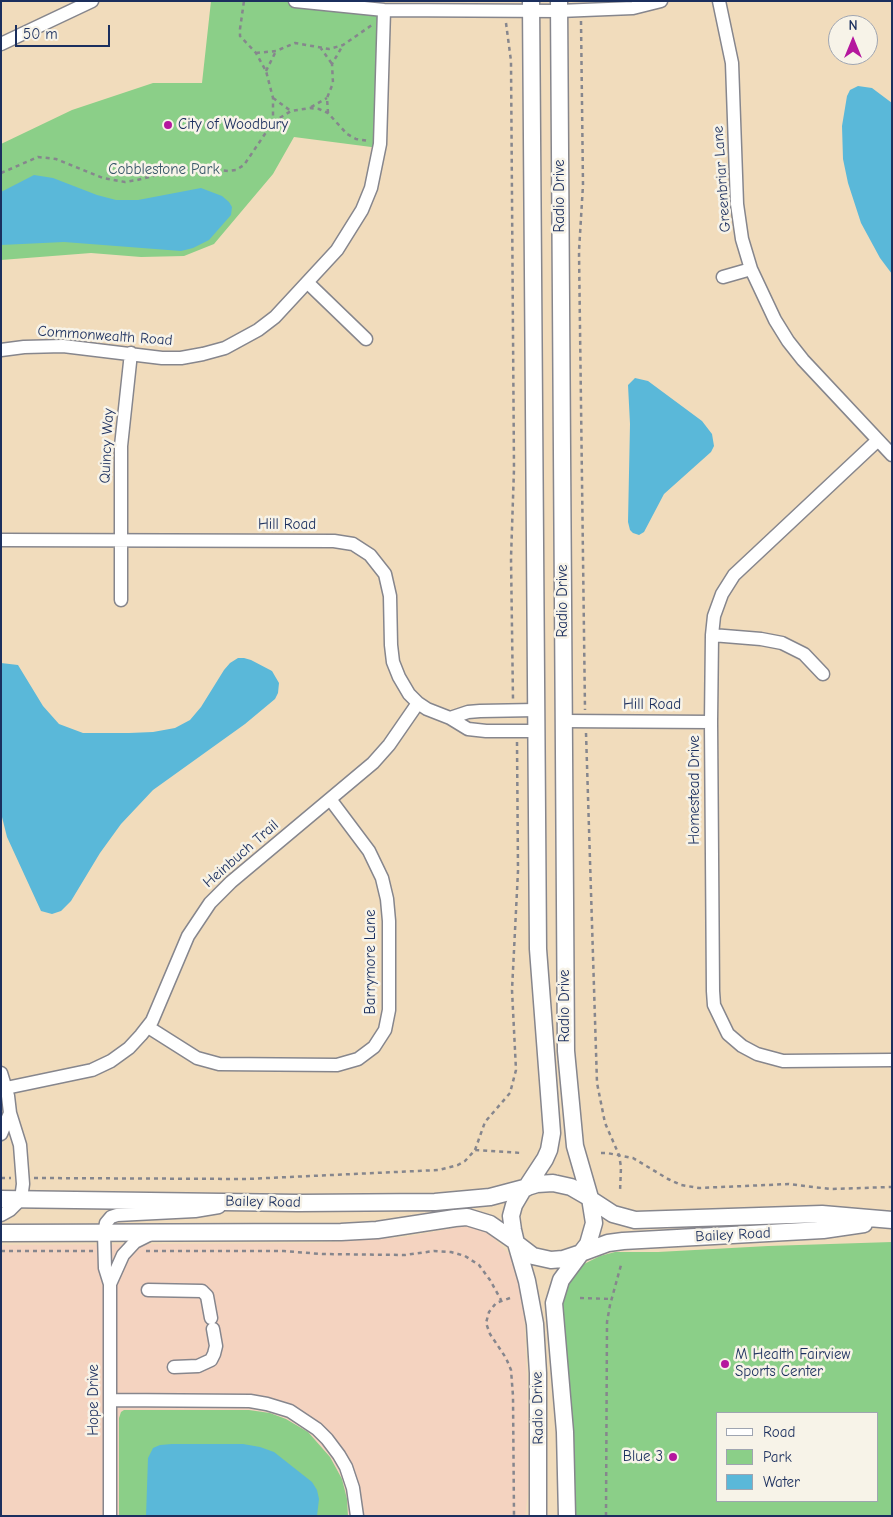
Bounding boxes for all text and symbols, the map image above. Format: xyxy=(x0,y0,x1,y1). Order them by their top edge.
scale bar xyxy=(18,15,112,47)
north arrow xyxy=(828,15,878,65)
text: N xyxy=(848,17,858,34)
text: 50 m xyxy=(23,25,58,43)
place label: City of Woodbury xyxy=(178,116,288,134)
marker: City of Woodbury xyxy=(162,119,174,131)
street label: Greenbriar Lane xyxy=(709,125,735,233)
street label: Radio Drive xyxy=(551,159,569,233)
park label: Cobblestone Park xyxy=(108,161,220,179)
street label: Commonwealth Road xyxy=(37,322,173,350)
street label: Quincy Way xyxy=(96,408,118,484)
street label: Hill Road xyxy=(258,516,316,534)
street label: Radio Drive xyxy=(554,564,572,638)
street label: Hill Road xyxy=(623,696,681,714)
street label: Homestead Drive xyxy=(686,735,704,845)
street label: Heinbuch Trail xyxy=(200,816,282,892)
street label: Barrymore Lane xyxy=(362,910,380,1014)
street label: Radio Drive xyxy=(556,969,574,1043)
street label: Bailey Road xyxy=(225,1192,301,1212)
street label: Bailey Road xyxy=(695,1224,771,1246)
place label: M Health Fairview Sports Center xyxy=(735,1346,850,1381)
marker: M Health Fairview Sports Center xyxy=(719,1358,731,1370)
street label: Hope Drive xyxy=(85,1364,103,1436)
street label: Radio Drive xyxy=(528,1371,548,1445)
legend xyxy=(716,1412,878,1502)
text: Road xyxy=(763,1423,795,1441)
place label: Blue 3 xyxy=(623,1448,663,1466)
text: Park xyxy=(763,1448,792,1466)
marker: Blue 3 xyxy=(667,1451,679,1463)
text: Water xyxy=(763,1473,800,1491)

